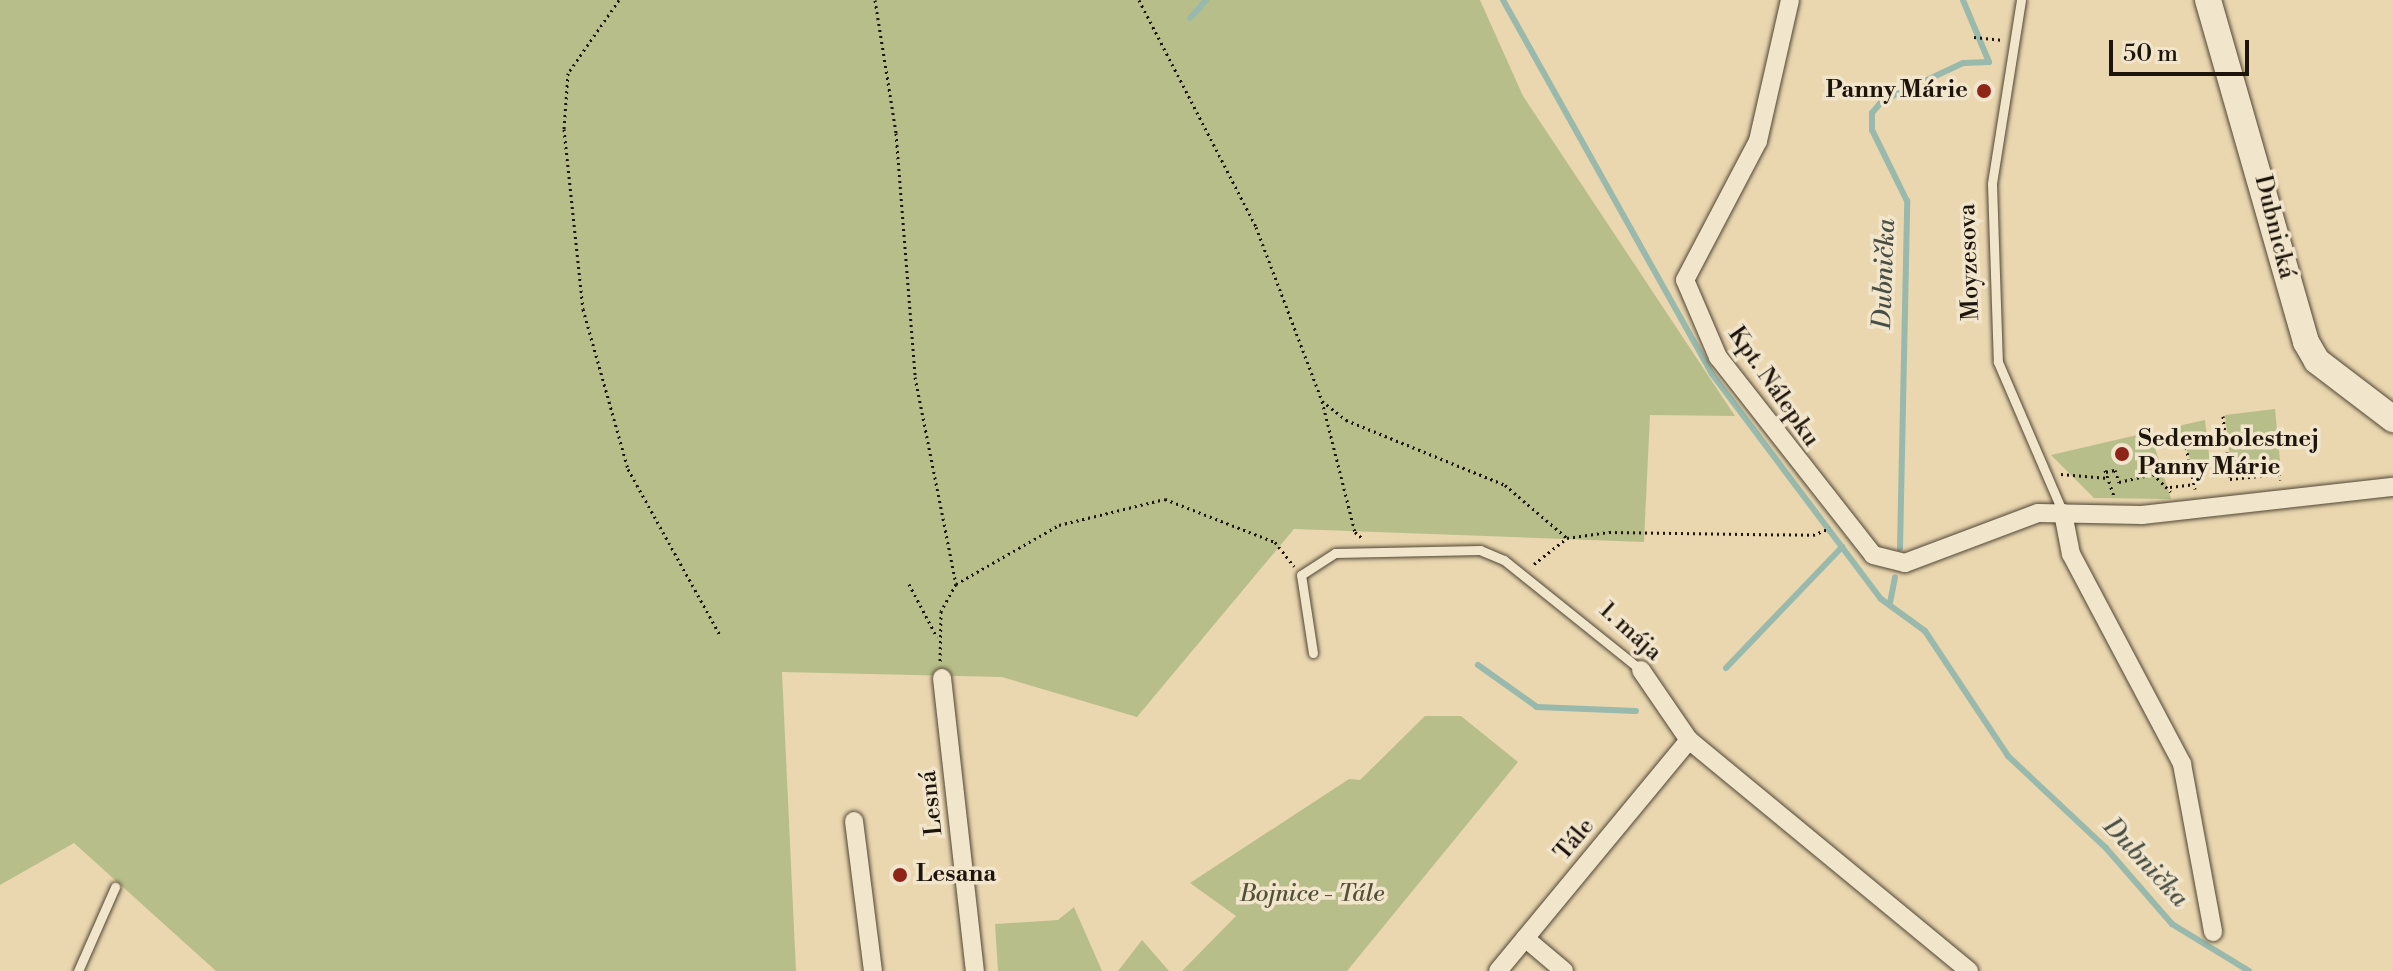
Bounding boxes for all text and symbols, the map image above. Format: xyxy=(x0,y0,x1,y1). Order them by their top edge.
scale bar xyxy=(2113,24,2253,74)
text: 50 m xyxy=(2123,39,2178,69)
place label: Panny Márie xyxy=(1826,77,1968,105)
marker: Panny Márie xyxy=(1975,82,1993,100)
street label: Dubnická xyxy=(2247,172,2301,282)
street label: Moyzesova xyxy=(1954,203,1986,321)
water label: Dubnička xyxy=(1867,218,1903,330)
street label: Kpt. Nálepku xyxy=(1721,321,1825,453)
place label: Sedembolestnej Panny Márie xyxy=(2138,426,2319,482)
marker: Sedembolestnej Panny Márie xyxy=(2113,445,2131,463)
street label: 1. mája xyxy=(1593,596,1667,668)
street label: Lesná xyxy=(914,769,950,837)
water label: Dubnička xyxy=(2096,812,2194,914)
street label: Tále xyxy=(1549,813,1601,867)
place label: Lesana xyxy=(916,861,996,889)
marker: Lesana xyxy=(891,866,909,884)
park label: Bojnice - Tále xyxy=(1240,881,1384,909)

